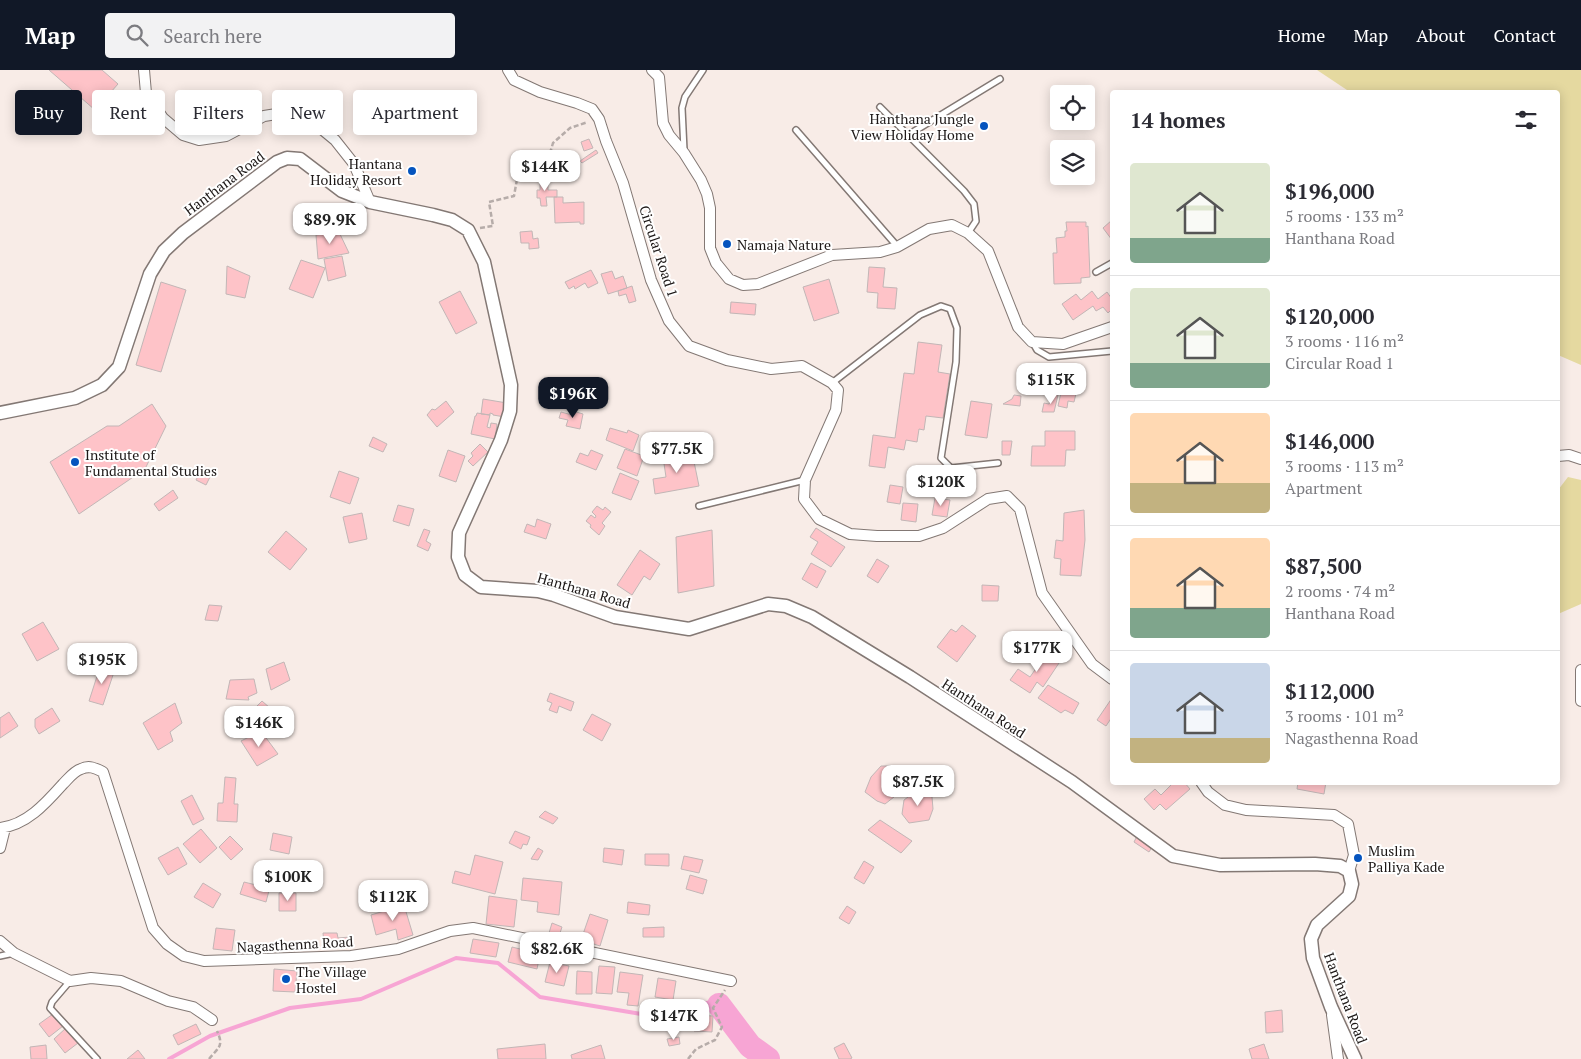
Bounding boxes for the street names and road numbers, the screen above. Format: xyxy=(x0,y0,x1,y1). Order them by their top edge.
street label: Hanthana Road xyxy=(180,146,268,220)
street label: Circular Road 1 xyxy=(635,203,683,299)
street label: Hanthana Road xyxy=(535,568,633,612)
street label: Hanthana Road xyxy=(939,674,1030,742)
street label: Nagasthenna Road xyxy=(236,931,354,957)
street label: Hanthana Road xyxy=(1320,950,1372,1046)

